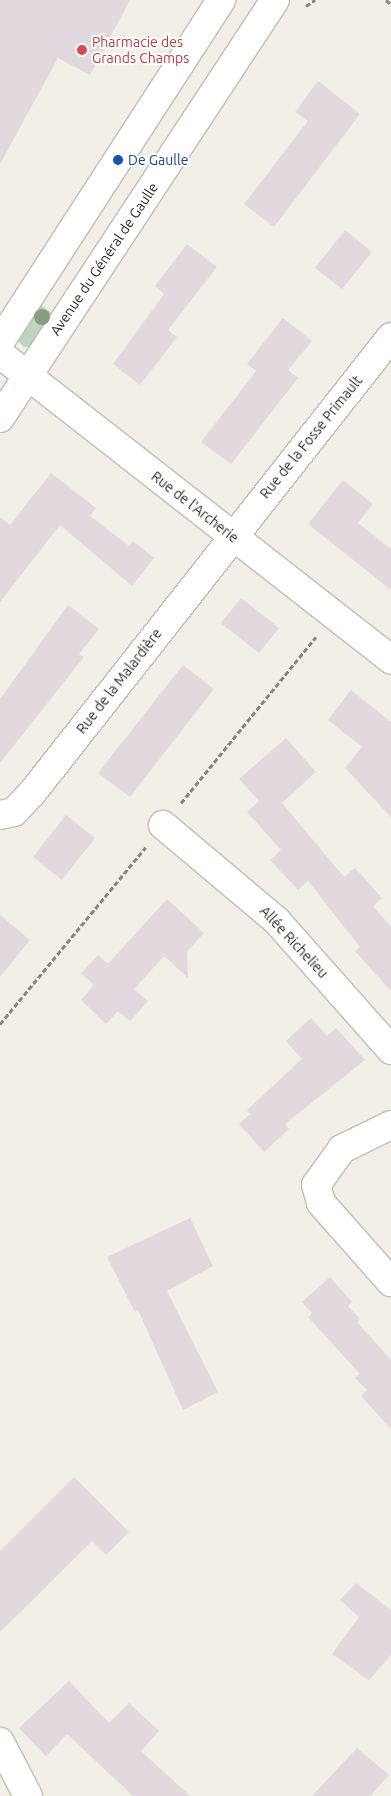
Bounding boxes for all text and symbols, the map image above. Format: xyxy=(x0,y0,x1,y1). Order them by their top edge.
place label: Pharmacie des Grands Champs xyxy=(92,34,189,66)
marker: Pharmacie des Grands Champs xyxy=(76,44,88,56)
place label: De Gaulle xyxy=(128,152,188,168)
marker: De Gaulle xyxy=(112,154,124,166)
street label: Avenue du Général de Gaulle xyxy=(47,179,161,339)
street label: Rue de la Fosse Primault xyxy=(256,372,366,502)
street label: Rue de l'Archerie xyxy=(148,468,242,546)
street label: Rue de la Malardière xyxy=(73,625,165,737)
street label: Allée Richelieu xyxy=(256,903,332,981)

